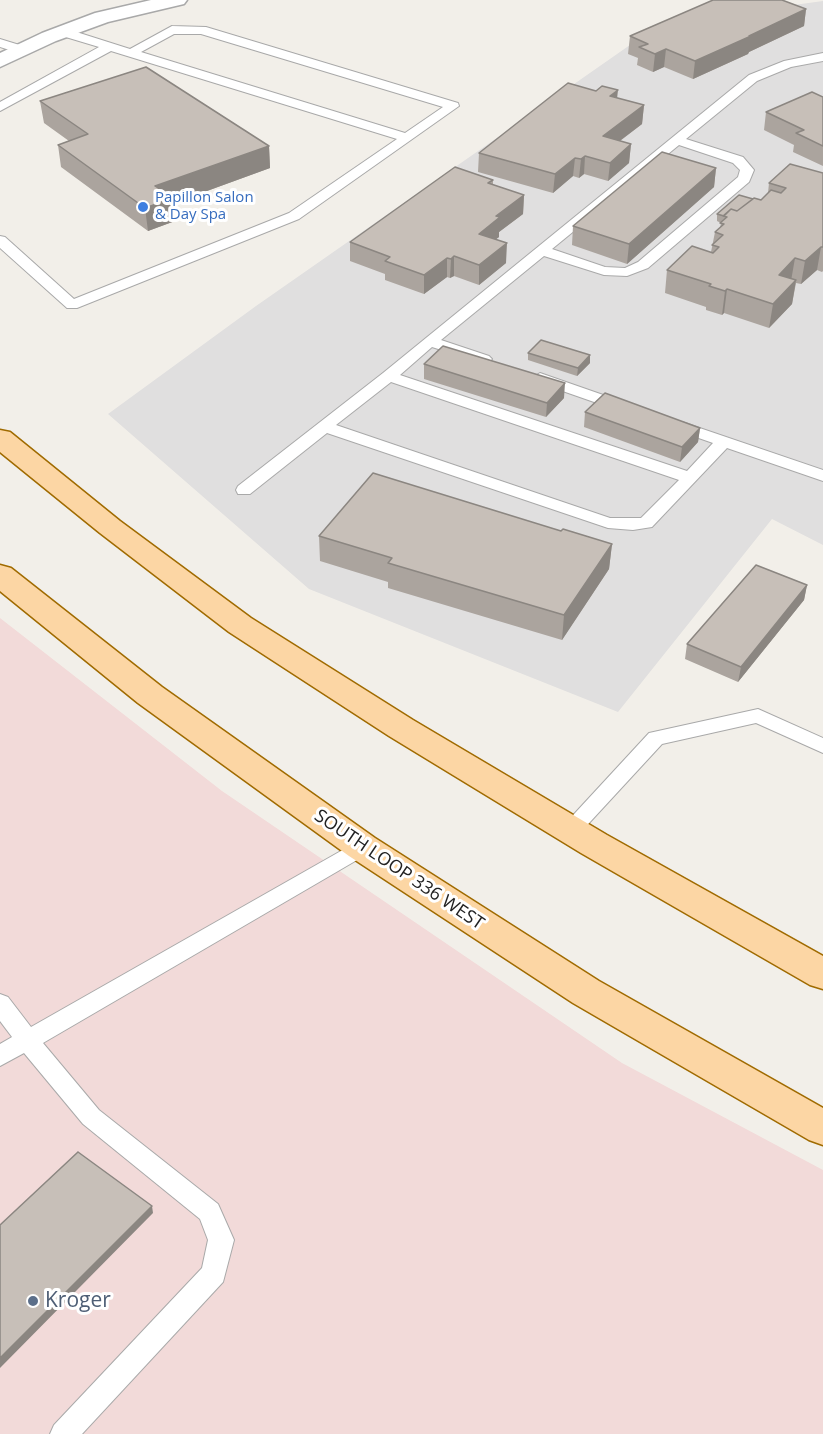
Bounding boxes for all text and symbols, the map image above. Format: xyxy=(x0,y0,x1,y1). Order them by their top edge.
place label: Papillon Salon & Day Spa xyxy=(155,189,254,224)
marker: Papillon Salon & Day Spa xyxy=(136,200,150,214)
street label: SOUTH LOOP 336 WEST xyxy=(310,805,488,935)
place label: Kroger xyxy=(45,1288,111,1314)
marker: Kroger xyxy=(26,1294,40,1308)

